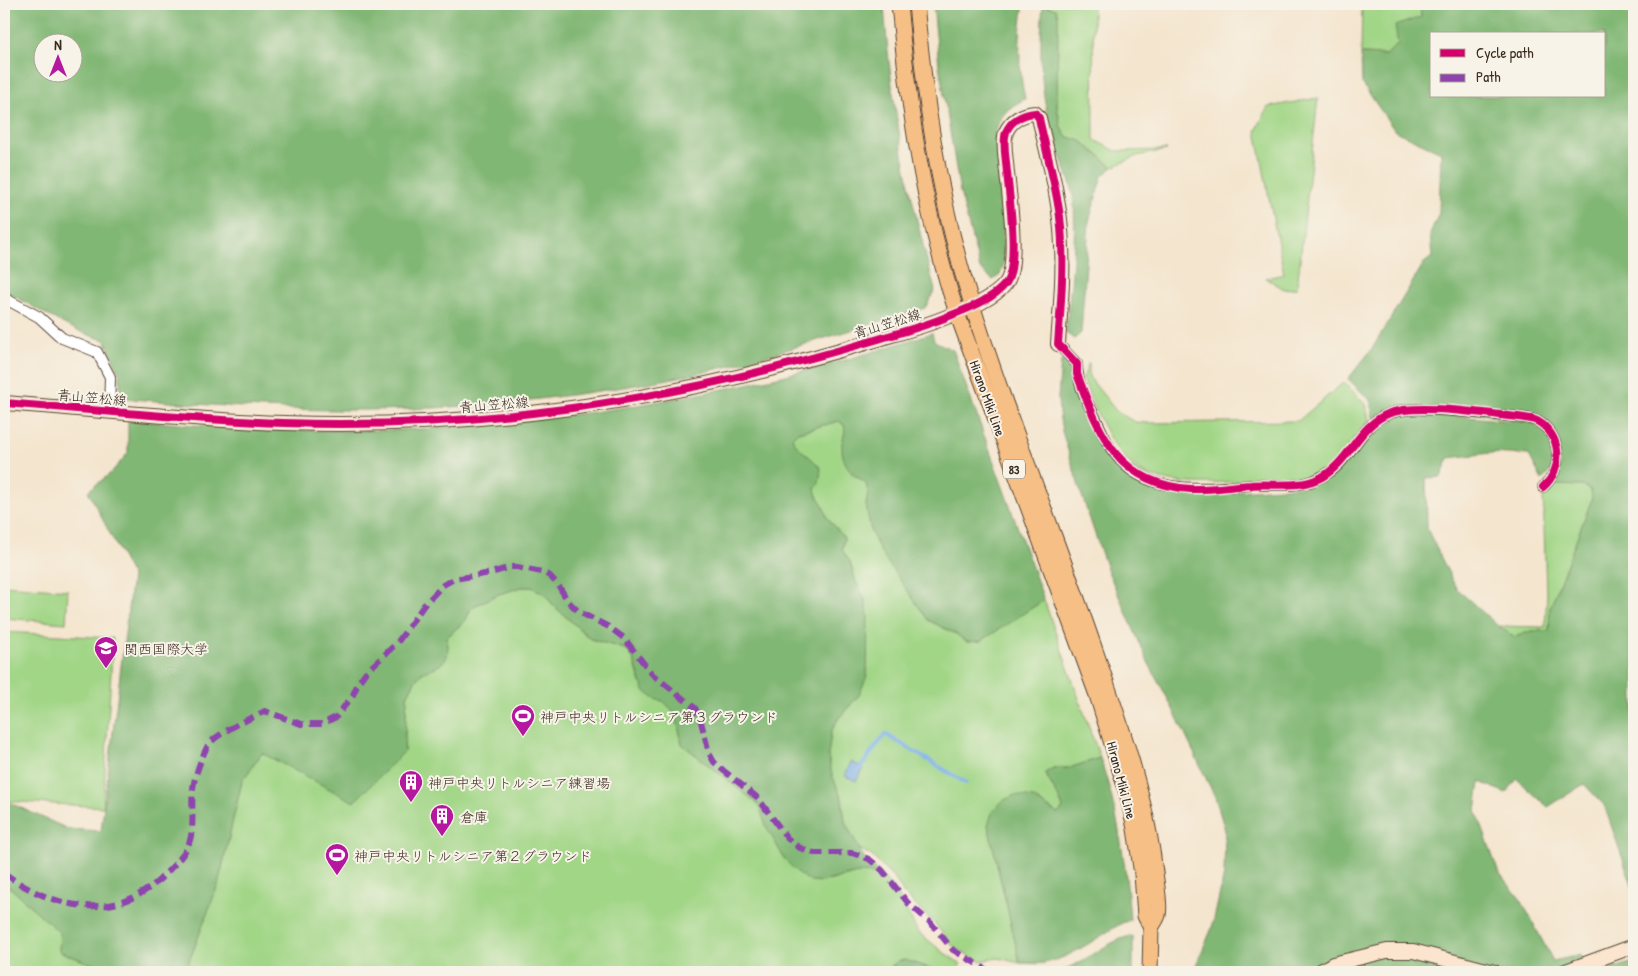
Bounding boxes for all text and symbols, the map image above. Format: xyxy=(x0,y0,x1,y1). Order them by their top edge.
north arrow xyxy=(32,32,82,82)
legend xyxy=(1430,32,1606,98)
text: N xyxy=(54,35,62,54)
text: Cycle path xyxy=(1476,42,1534,63)
text: Path xyxy=(1476,66,1501,87)
street label: 青山笠松線 xyxy=(851,304,923,342)
street label: Hirano Miki Line xyxy=(965,357,1011,439)
street label: 青山笠松線 xyxy=(56,384,128,410)
street label: 青山笠松線 xyxy=(458,391,530,417)
road number: 83 xyxy=(1003,459,1025,478)
school or university icon: 関西国際大学 xyxy=(93,635,119,669)
place label: 関西国際大学 xyxy=(124,639,208,658)
sports icon: 神戸中央リトルシニア第３グラウンド xyxy=(510,703,536,737)
place label: 神戸中央リトルシニア第３グラウンド xyxy=(540,707,778,726)
street label: Hirano Miki Line xyxy=(1103,739,1142,821)
building icon: 神戸中央リトルシニア練習場 xyxy=(398,769,424,803)
place label: 神戸中央リトルシニア練習場 xyxy=(428,773,610,792)
building icon: 倉庫 xyxy=(429,803,455,837)
place label: 倉庫 xyxy=(460,807,488,826)
sports icon: 神戸中央リトルシニア第２グラウンド xyxy=(324,842,350,876)
place label: 神戸中央リトルシニア第２グラウンド xyxy=(354,846,592,865)

